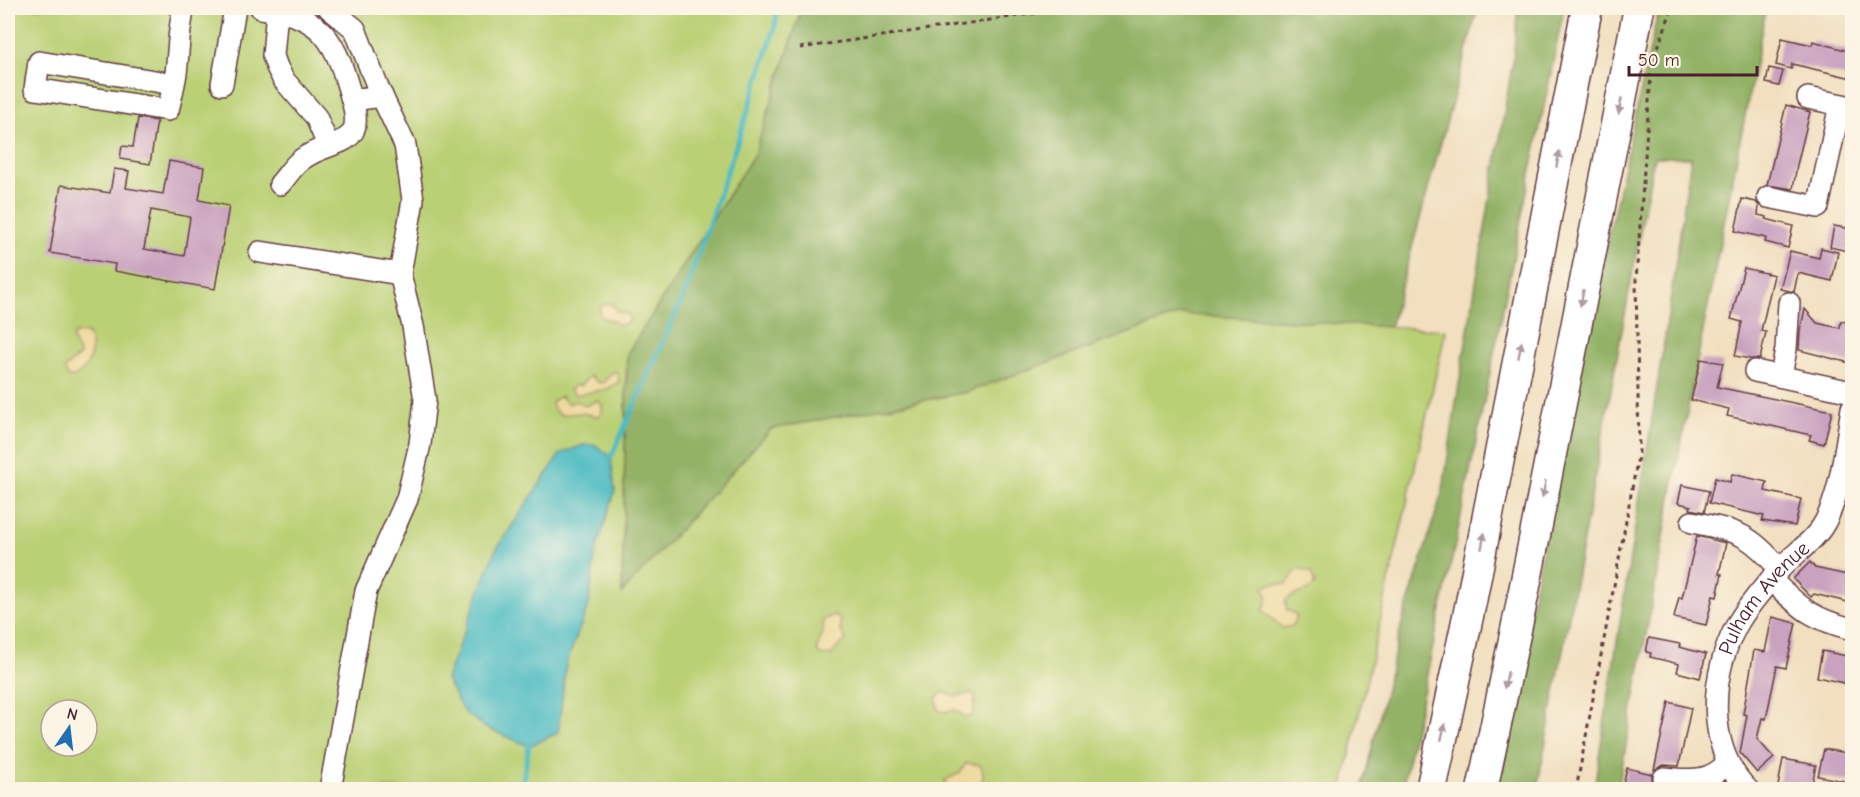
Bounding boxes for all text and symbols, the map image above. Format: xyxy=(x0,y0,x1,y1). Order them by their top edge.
scale bar xyxy=(1629,39,1756,77)
text: 50 m xyxy=(1638,50,1680,71)
one-way arrow xyxy=(1615,97,1624,116)
one-way arrow xyxy=(1554,149,1563,168)
one-way arrow xyxy=(1577,288,1586,307)
one-way arrow xyxy=(1516,340,1525,359)
one-way arrow xyxy=(1539,480,1548,499)
one-way arrow xyxy=(1479,532,1488,551)
street label: Pulham Avenue xyxy=(1713,536,1814,658)
one-way arrow xyxy=(1500,671,1510,689)
north arrow xyxy=(39,698,99,758)
text: N xyxy=(65,704,80,724)
one-way arrow xyxy=(1439,723,1449,742)

